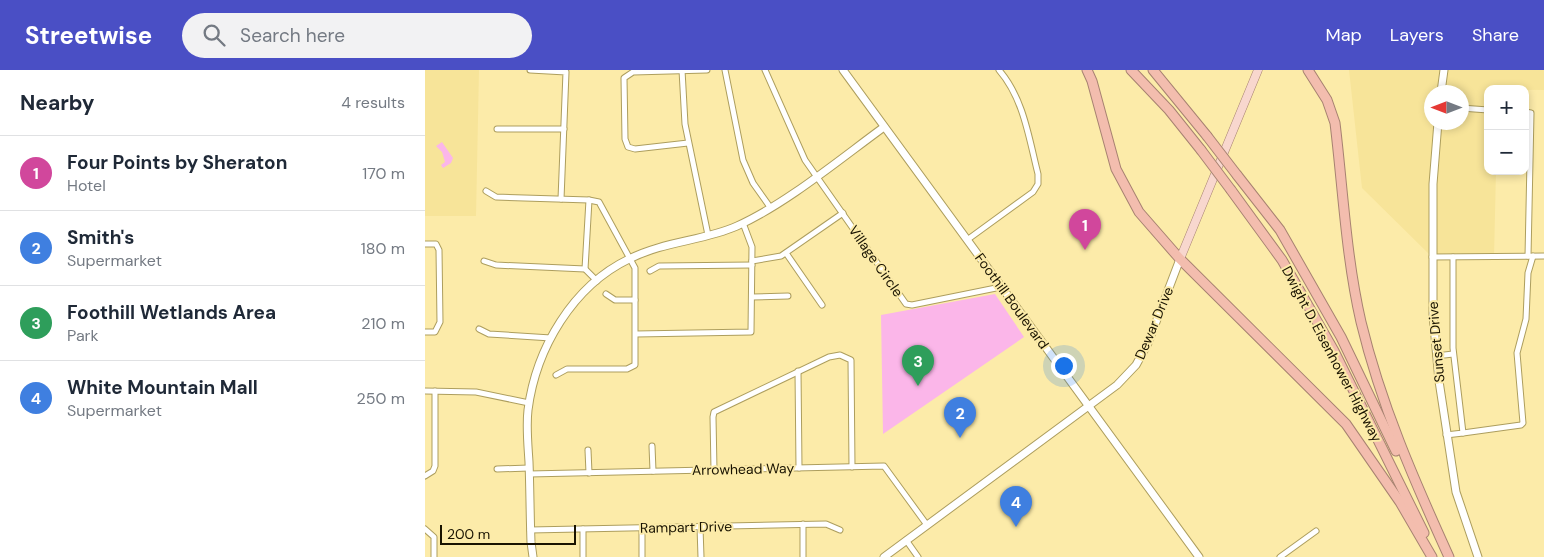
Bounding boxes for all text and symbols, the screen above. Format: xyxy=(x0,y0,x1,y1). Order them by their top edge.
search box xyxy=(182,13,532,58)
text: Streetwise xyxy=(25,20,152,51)
icon: search xyxy=(200,21,228,49)
text: Search here xyxy=(240,23,345,48)
text: Map xyxy=(1326,23,1362,47)
text: Layers xyxy=(1390,23,1444,47)
text: Share xyxy=(1472,23,1519,47)
north arrow xyxy=(1424,85,1469,130)
map controls xyxy=(1484,85,1529,175)
button: + xyxy=(1484,85,1529,130)
text: Nearby xyxy=(20,89,94,117)
text: 4 results xyxy=(341,92,405,113)
button: − xyxy=(1484,130,1529,175)
text: Four Points by Sheraton xyxy=(67,150,287,175)
text: 1 xyxy=(33,163,39,184)
text: 170 m xyxy=(362,163,405,184)
text: Hotel xyxy=(67,175,106,196)
pin: 1 xyxy=(1069,209,1101,250)
street label: Village Circle xyxy=(845,222,907,300)
text: Smith's xyxy=(67,225,134,250)
text: 2 xyxy=(31,238,41,259)
text: 180 m xyxy=(361,238,405,259)
street label: Foothill Boulevard xyxy=(971,249,1053,353)
text: Supermarket xyxy=(67,250,162,271)
street label: Dwight D. Eisenhower Highway xyxy=(1278,263,1386,445)
street label: Dewar Drive xyxy=(1131,284,1177,362)
text: Foothill Wetlands Area xyxy=(67,300,276,325)
street label: Sunset Drive xyxy=(1423,301,1449,383)
text: 3 xyxy=(31,313,41,334)
text: 210 m xyxy=(361,313,405,334)
text: Park xyxy=(67,325,99,346)
pin: 3 xyxy=(902,345,934,386)
your location xyxy=(1051,353,1077,379)
text: White Mountain Mall xyxy=(67,375,258,400)
text: 4 xyxy=(31,388,41,409)
text: 250 m xyxy=(357,388,405,409)
pin: 2 xyxy=(944,397,976,438)
text: Supermarket xyxy=(67,400,162,421)
street label: Arrowhead Way xyxy=(692,459,795,479)
pin: 4 xyxy=(1000,486,1032,527)
street label: Rampart Drive xyxy=(640,517,732,537)
scale bar xyxy=(440,522,576,545)
text: 200 m xyxy=(447,525,490,543)

